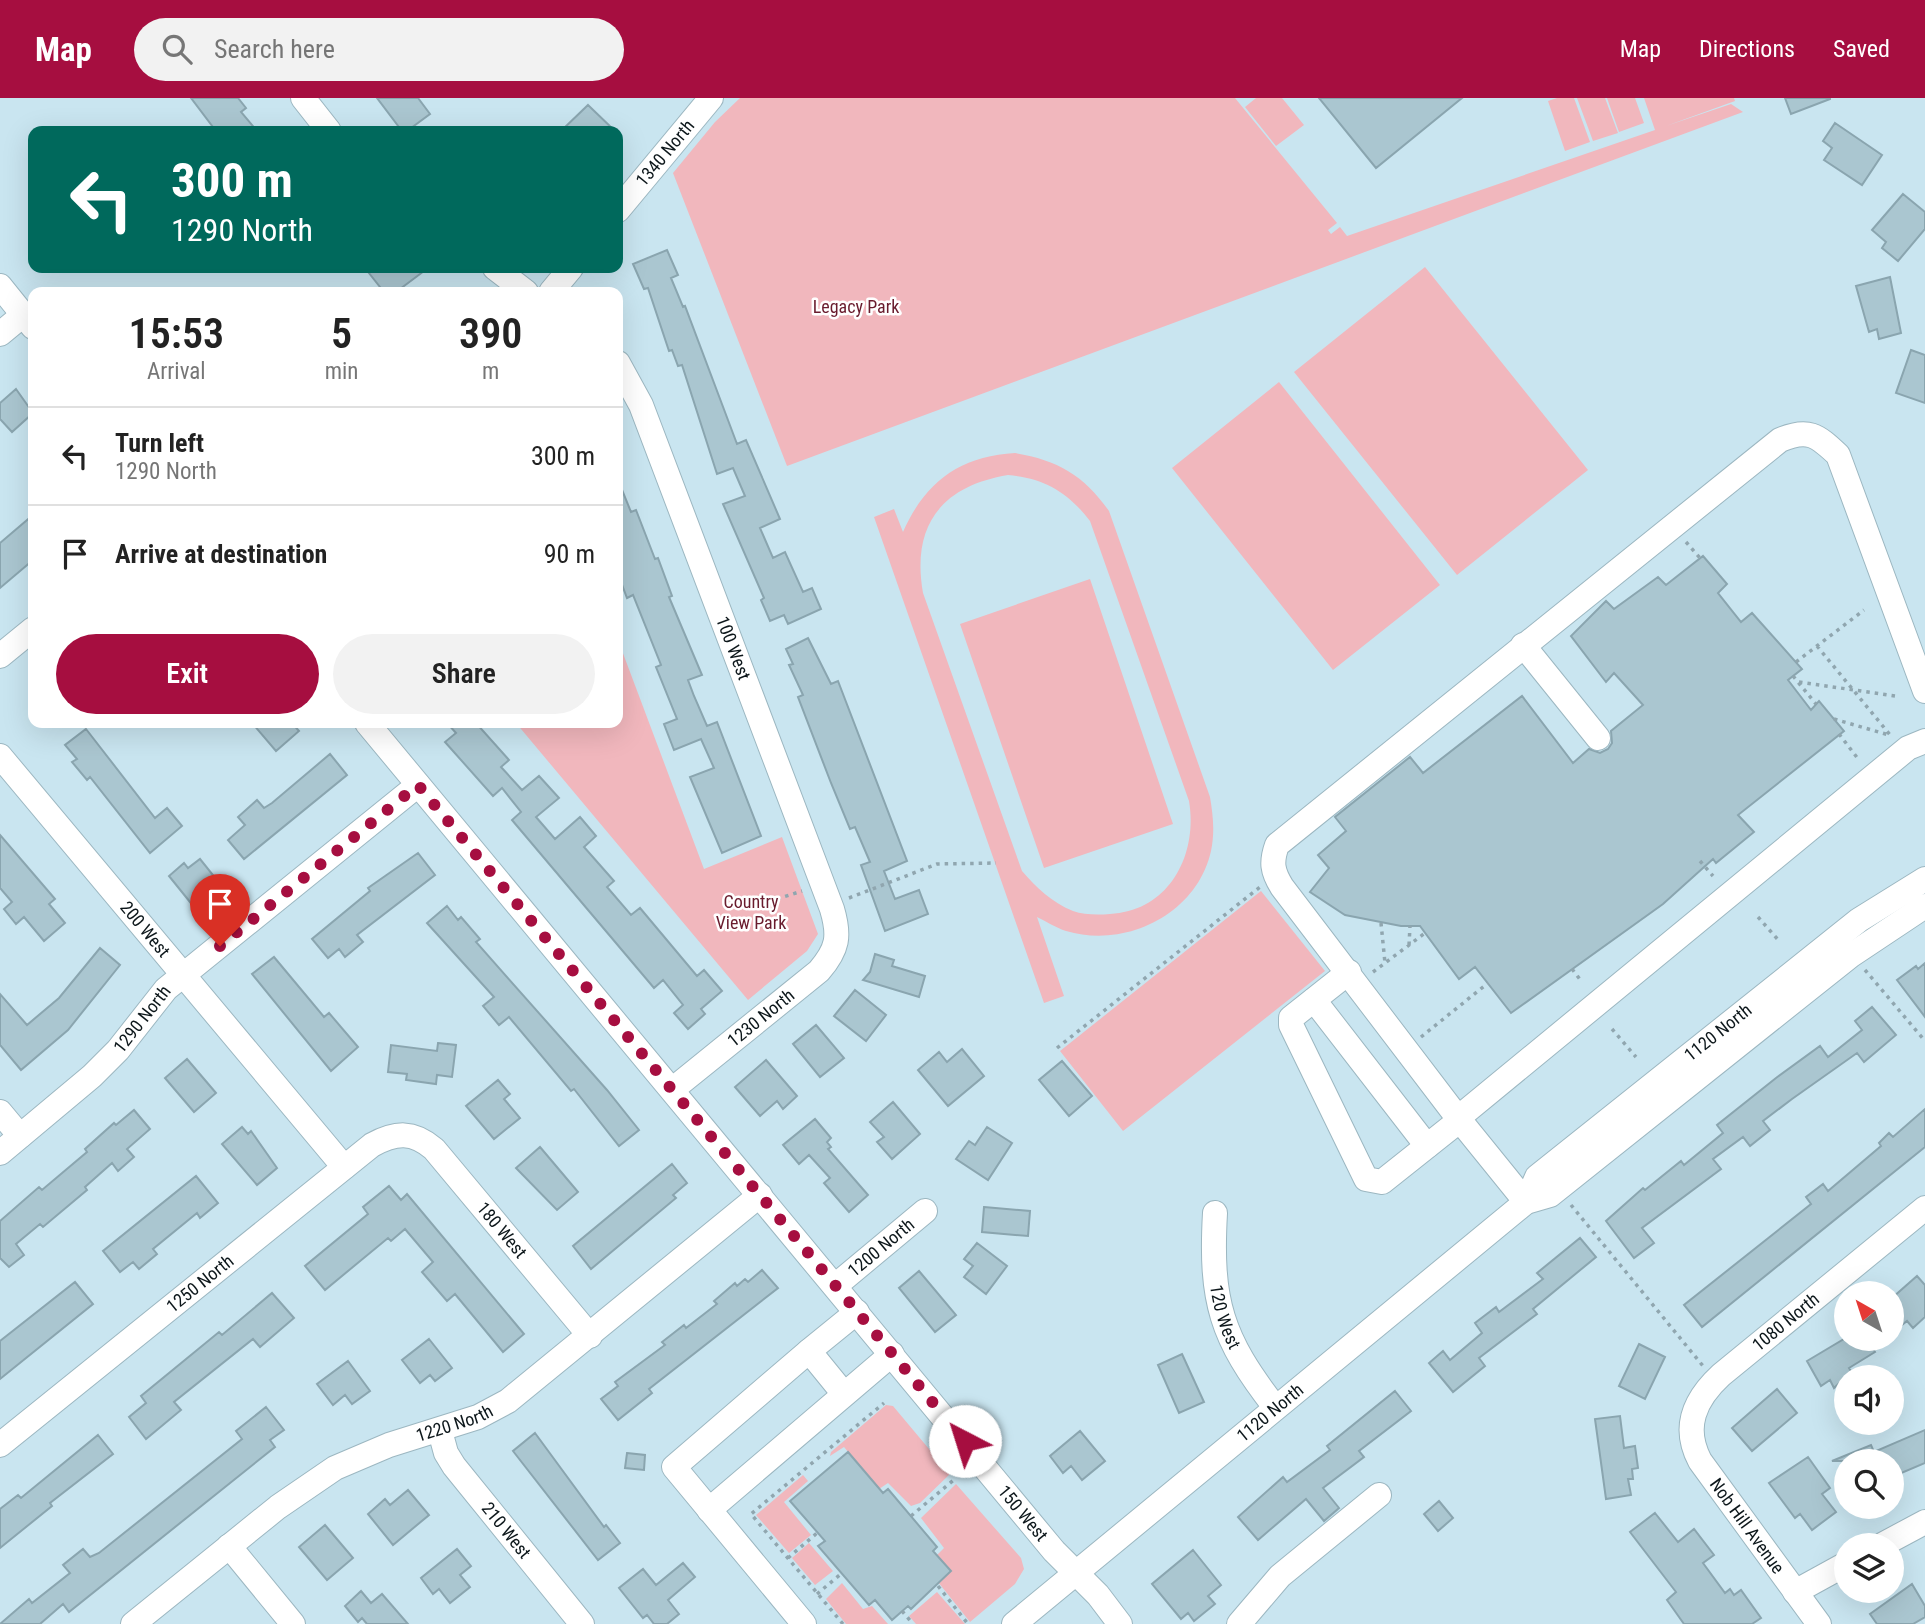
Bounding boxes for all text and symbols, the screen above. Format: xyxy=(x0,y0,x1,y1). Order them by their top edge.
search box xyxy=(134,18,624,81)
text: Map xyxy=(35,30,92,69)
icon: search xyxy=(158,30,196,68)
text: Search here xyxy=(214,34,335,64)
text: Map xyxy=(1620,35,1661,63)
text: Directions xyxy=(1699,35,1795,63)
text: Saved xyxy=(1833,35,1890,63)
street label: 1340 North xyxy=(631,115,698,190)
text: 300 m xyxy=(171,152,293,209)
icon: left xyxy=(56,154,147,245)
text: 1290 North xyxy=(171,211,313,249)
park label: Legacy Park xyxy=(813,296,899,317)
text: 15:53 xyxy=(129,309,224,358)
text: 5 xyxy=(331,309,352,358)
text: 390 xyxy=(459,309,522,358)
text: Arrival xyxy=(147,358,206,385)
text: min xyxy=(325,358,358,385)
text: m xyxy=(482,358,499,385)
text: Turn left xyxy=(115,428,204,458)
icon: left xyxy=(56,437,94,475)
text: 300 m xyxy=(531,441,595,471)
text: 1290 North xyxy=(115,458,217,485)
icon: arrive xyxy=(56,535,94,573)
text: Arrive at destination xyxy=(115,539,327,569)
text: 90 m xyxy=(544,539,595,569)
street label: 100 West xyxy=(712,613,755,683)
button: Exit xyxy=(56,634,319,714)
button: Share xyxy=(333,634,595,714)
pin xyxy=(190,874,250,946)
icon: arrive xyxy=(201,885,239,923)
park label: Country View Park xyxy=(716,891,786,933)
street label: 200 West xyxy=(116,897,175,961)
street label: 1290 North xyxy=(109,981,175,1057)
street label: 1230 North xyxy=(723,984,798,1051)
street label: 1120 North xyxy=(1680,999,1756,1065)
street label: 180 West xyxy=(473,1198,531,1262)
street label: 1200 North xyxy=(843,1214,918,1281)
street label: 1250 North xyxy=(162,1250,237,1317)
north arrow xyxy=(1834,1281,1904,1351)
map controls xyxy=(1834,1281,1904,1603)
street label: 120 West xyxy=(1206,1283,1245,1352)
street label: 1080 North xyxy=(1748,1288,1823,1355)
button: sound xyxy=(1834,1365,1904,1435)
street label: 1120 North xyxy=(1232,1379,1307,1446)
street label: 1220 North xyxy=(413,1400,496,1446)
position arrow xyxy=(928,1404,1002,1478)
button: search xyxy=(1834,1449,1904,1519)
street label: Nob Hill Avenue xyxy=(1706,1474,1789,1577)
street label: 150 West xyxy=(994,1481,1052,1545)
street label: 210 West xyxy=(478,1498,536,1562)
button: layers xyxy=(1834,1533,1904,1603)

